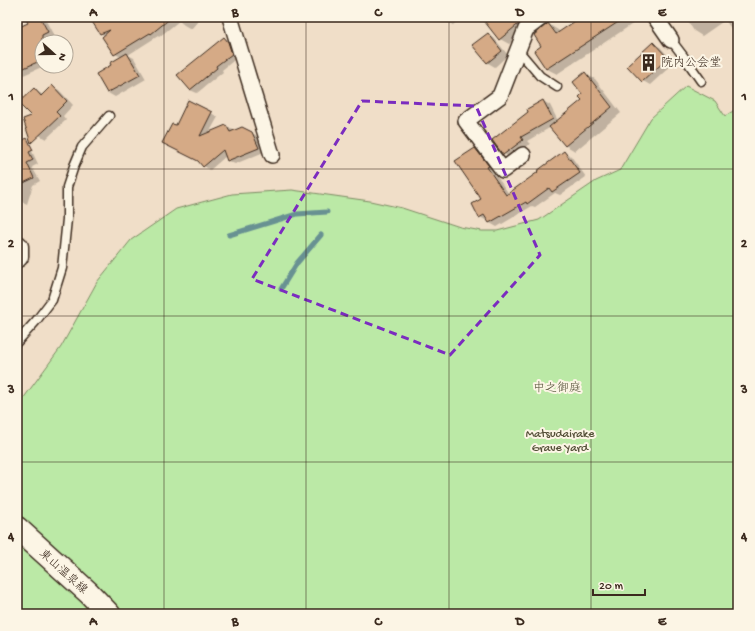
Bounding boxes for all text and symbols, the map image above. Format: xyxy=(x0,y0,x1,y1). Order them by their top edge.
text: A xyxy=(88,6,98,21)
text: B xyxy=(231,6,240,21)
text: C xyxy=(373,6,383,21)
text: D xyxy=(515,6,525,21)
text: E xyxy=(658,6,667,21)
north arrow xyxy=(34,34,74,74)
text: N xyxy=(55,51,68,62)
building icon: 院内公会堂 xyxy=(638,52,658,72)
place label: 院内公会堂 xyxy=(661,56,721,71)
text: 1 xyxy=(7,90,14,105)
text: 1 xyxy=(740,90,747,105)
text: 2 xyxy=(8,237,15,252)
text: 2 xyxy=(741,237,748,252)
park label: 中之御庭 xyxy=(533,381,581,396)
text: 3 xyxy=(7,383,15,398)
text: 3 xyxy=(740,383,748,398)
park label: Matsudairake Grave Yard xyxy=(526,428,595,456)
text: 4 xyxy=(7,530,15,545)
text: 4 xyxy=(740,530,748,545)
street label: 東山温泉線 xyxy=(36,546,90,598)
scale bar xyxy=(593,571,645,597)
text: 20 m xyxy=(599,580,624,594)
text: A xyxy=(88,615,98,630)
text: B xyxy=(231,615,240,630)
text: C xyxy=(373,615,383,630)
text: D xyxy=(515,615,525,630)
text: E xyxy=(658,615,667,630)

